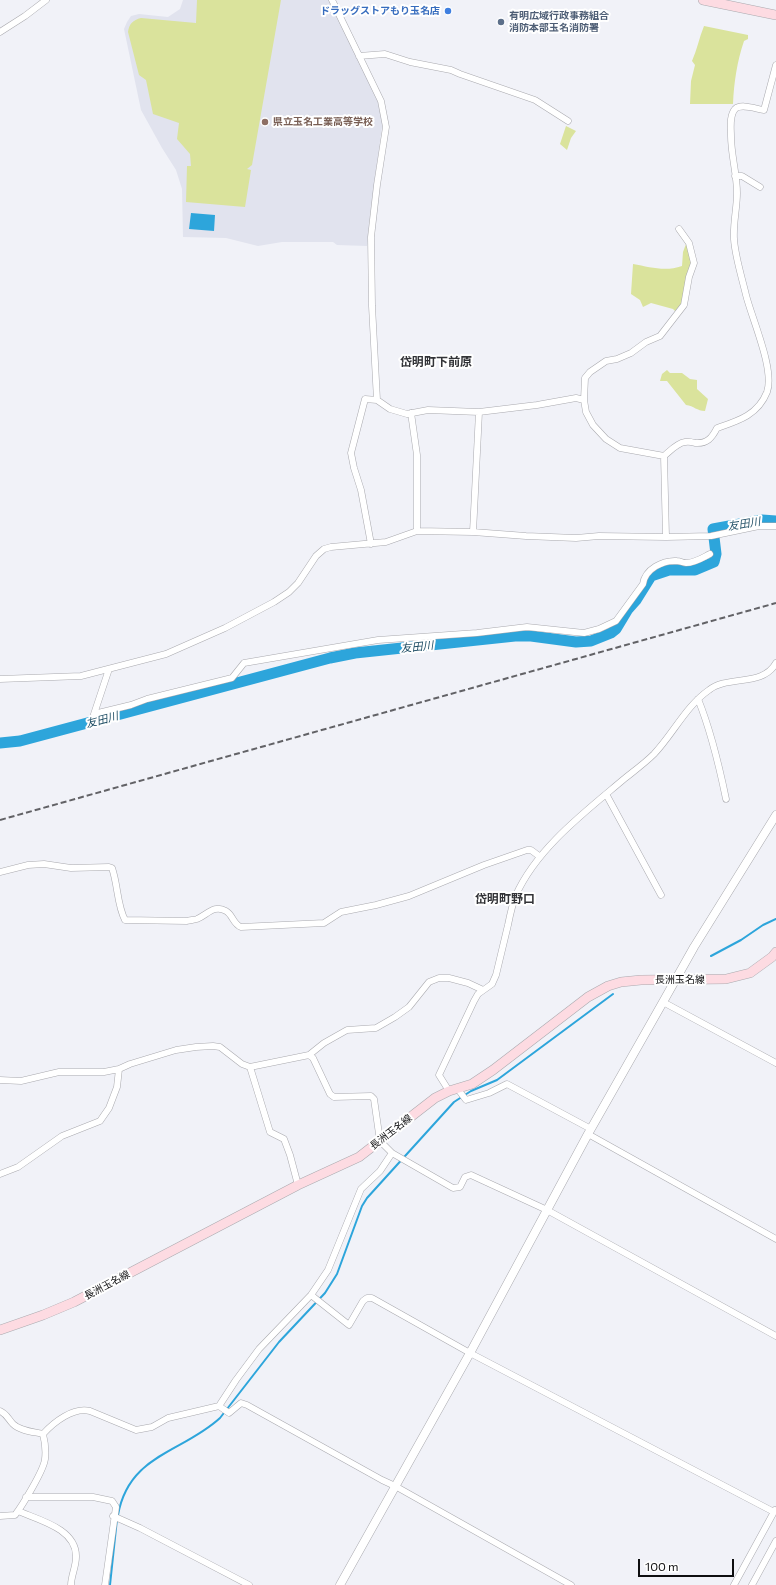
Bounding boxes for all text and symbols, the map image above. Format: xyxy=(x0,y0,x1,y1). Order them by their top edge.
place label: ドラッグストアもり玉名店 xyxy=(320,5,440,17)
marker: ドラッグストアもり玉名店 xyxy=(443,6,453,16)
place label: 有明広域行政事務組合 消防本部玉名消防署 xyxy=(509,10,609,34)
marker: 有明広域行政事務組合 消防本部玉名消防署 xyxy=(496,17,506,27)
place label: 県立玉名工業高等学校 xyxy=(273,116,373,128)
marker: 県立玉名工業高等学校 xyxy=(260,117,270,127)
district label: 岱明町下前原 xyxy=(400,355,472,369)
water label: 友田川 xyxy=(727,515,761,533)
water label: 友田川 xyxy=(400,639,434,655)
water label: 友田川 xyxy=(84,709,120,731)
district label: 岱明町野口 xyxy=(475,892,535,906)
street label: 長洲玉名線 xyxy=(655,974,705,986)
street label: 長洲玉名線 xyxy=(368,1112,414,1152)
street label: 長洲玉名線 xyxy=(82,1268,132,1302)
scale bar xyxy=(640,1551,736,1577)
text: 100 m xyxy=(645,1559,679,1573)

